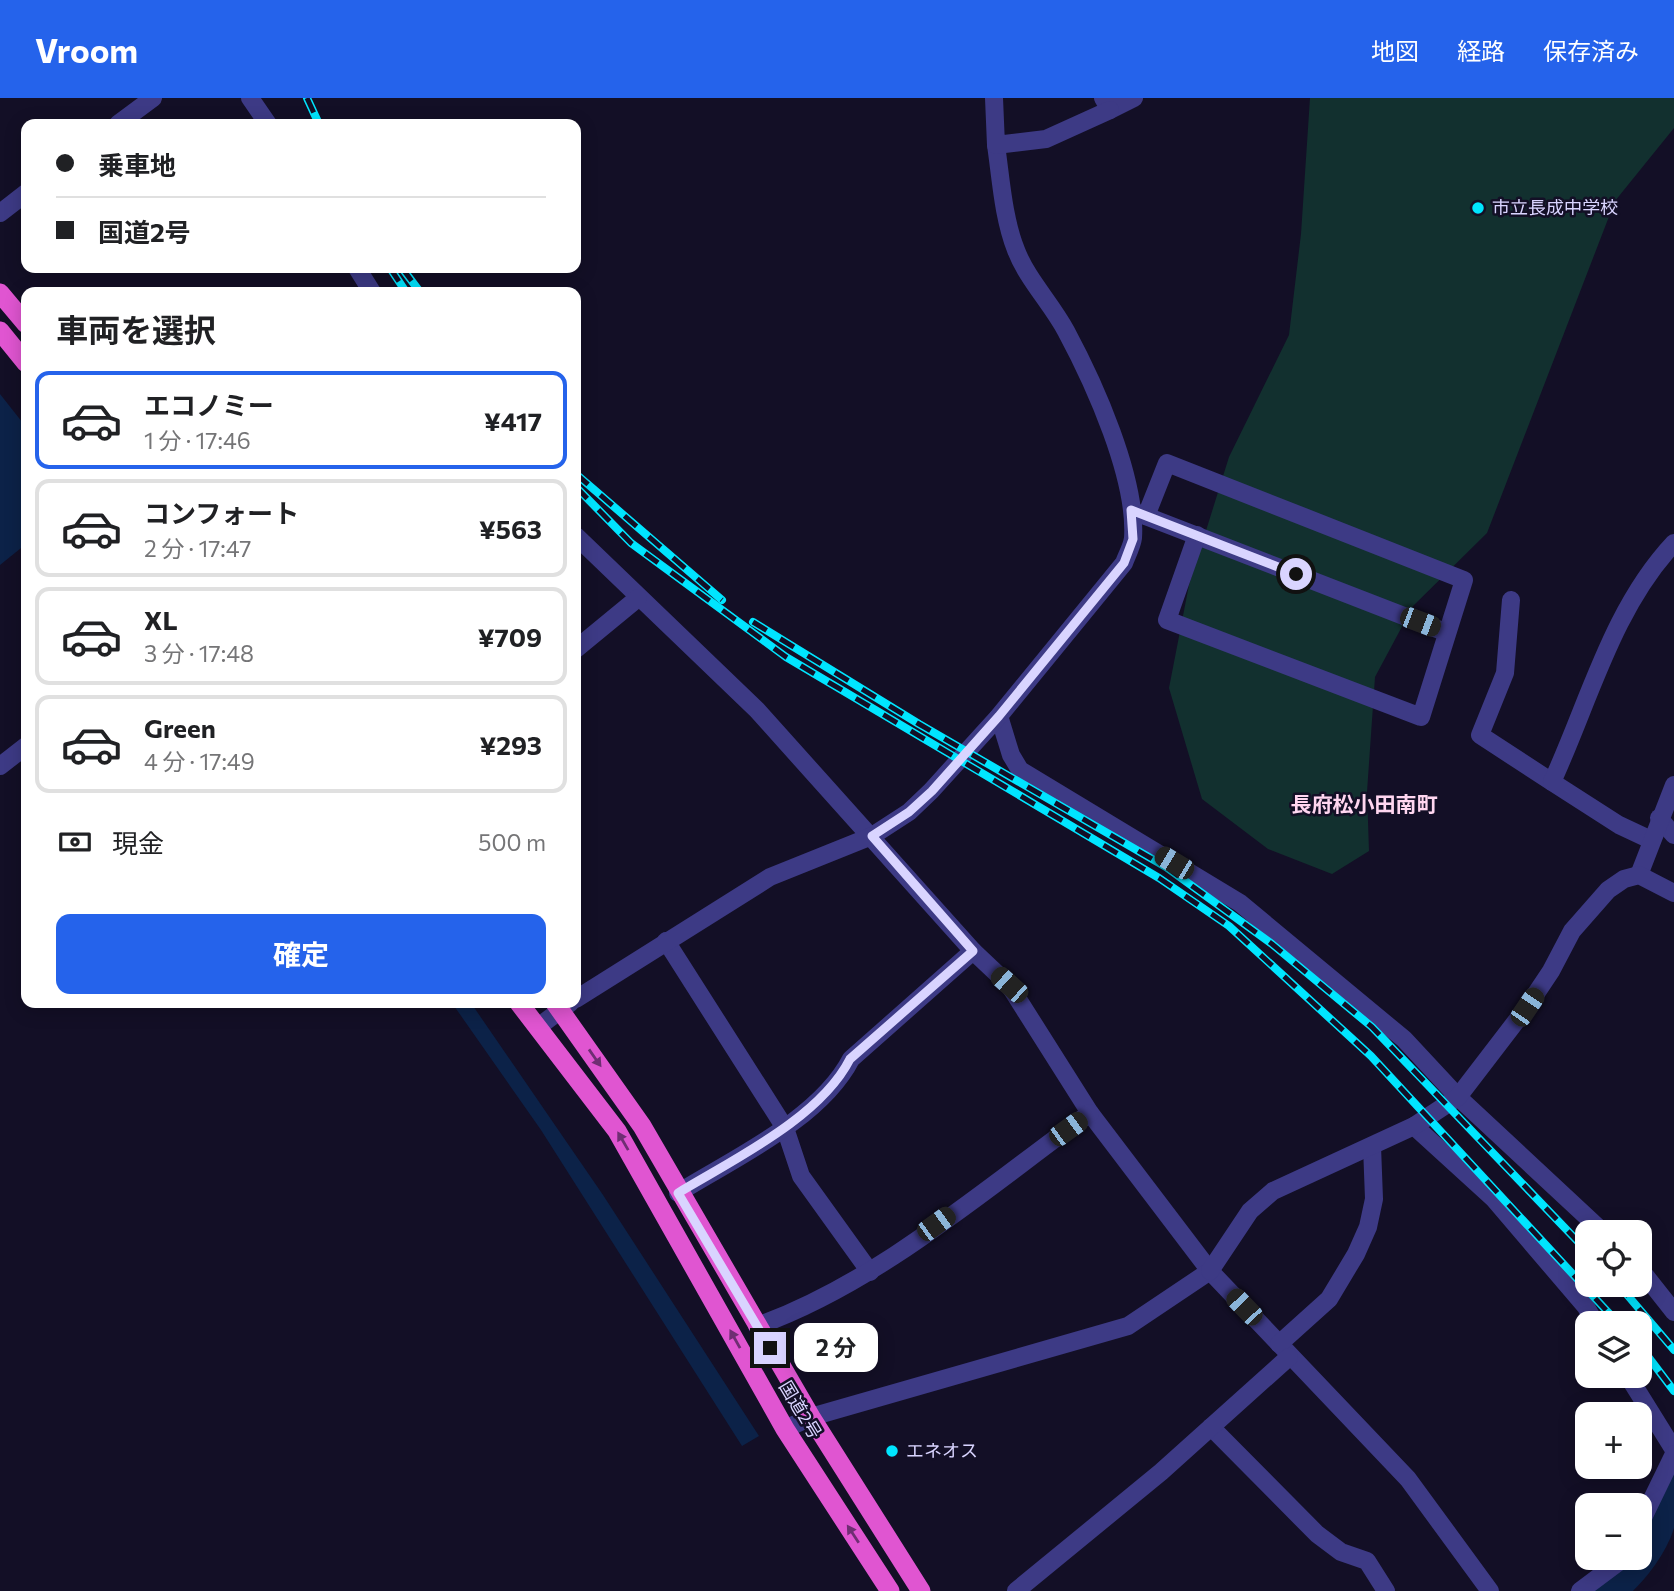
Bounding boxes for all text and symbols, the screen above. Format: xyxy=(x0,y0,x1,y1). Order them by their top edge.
text: Vroom xyxy=(35,29,138,70)
text: 地図 xyxy=(1371,36,1419,65)
text: 経路 xyxy=(1457,36,1505,65)
text: 保存済み xyxy=(1543,36,1639,65)
text: 乗車地 xyxy=(98,149,176,180)
place label: 市立長成中学校 xyxy=(1492,196,1618,218)
marker: 市立長成中学校 xyxy=(1470,200,1486,216)
text: 国道2号 xyxy=(98,216,191,247)
text: 車両を選択 xyxy=(56,309,216,349)
icon: car xyxy=(60,389,123,452)
text: エコノミー xyxy=(144,389,274,420)
text: ¥417 xyxy=(484,405,542,436)
text: 1 分 · 17:46 xyxy=(144,426,251,454)
icon: car xyxy=(60,497,123,560)
text: コンフォート xyxy=(144,497,299,528)
text: ¥563 xyxy=(479,513,542,544)
text: 2 分 · 17:47 xyxy=(144,534,251,562)
route start xyxy=(1280,558,1312,590)
text: XL xyxy=(144,604,178,635)
icon: car xyxy=(60,605,123,668)
car xyxy=(1397,605,1444,639)
text: ¥709 xyxy=(478,621,542,652)
text: 3 分 · 17:48 xyxy=(144,639,254,667)
text: Green xyxy=(144,712,216,743)
icon: car xyxy=(60,713,123,776)
text: ¥293 xyxy=(480,729,542,760)
text: 4 分 · 17:49 xyxy=(144,747,255,775)
district label: 長府松小田南町 xyxy=(1291,791,1438,816)
icon: cash xyxy=(56,823,94,861)
text: 現金 xyxy=(112,827,164,858)
text: 500 m xyxy=(478,828,546,856)
car xyxy=(1151,843,1198,883)
button: 確定 xyxy=(56,914,546,994)
car xyxy=(987,963,1032,1007)
car xyxy=(1507,984,1548,1030)
one-way arrow xyxy=(588,1049,602,1067)
car xyxy=(1045,1108,1092,1150)
one-way arrow xyxy=(617,1132,629,1151)
car xyxy=(913,1203,960,1245)
map controls xyxy=(1575,1220,1652,1570)
button: locate xyxy=(1575,1220,1652,1297)
car xyxy=(1222,1285,1267,1329)
button: layers xyxy=(1575,1311,1652,1388)
callout: 2 分 xyxy=(794,1324,878,1372)
one-way arrow xyxy=(729,1330,741,1349)
route end xyxy=(754,1332,786,1364)
text: 2 分 xyxy=(816,1333,856,1361)
street label: 国道2号 xyxy=(775,1376,827,1443)
button: + xyxy=(1575,1402,1652,1479)
place label: エネオス xyxy=(906,1439,978,1461)
marker: エネオス xyxy=(884,1443,900,1459)
button: − xyxy=(1575,1493,1652,1570)
one-way arrow xyxy=(847,1524,860,1543)

